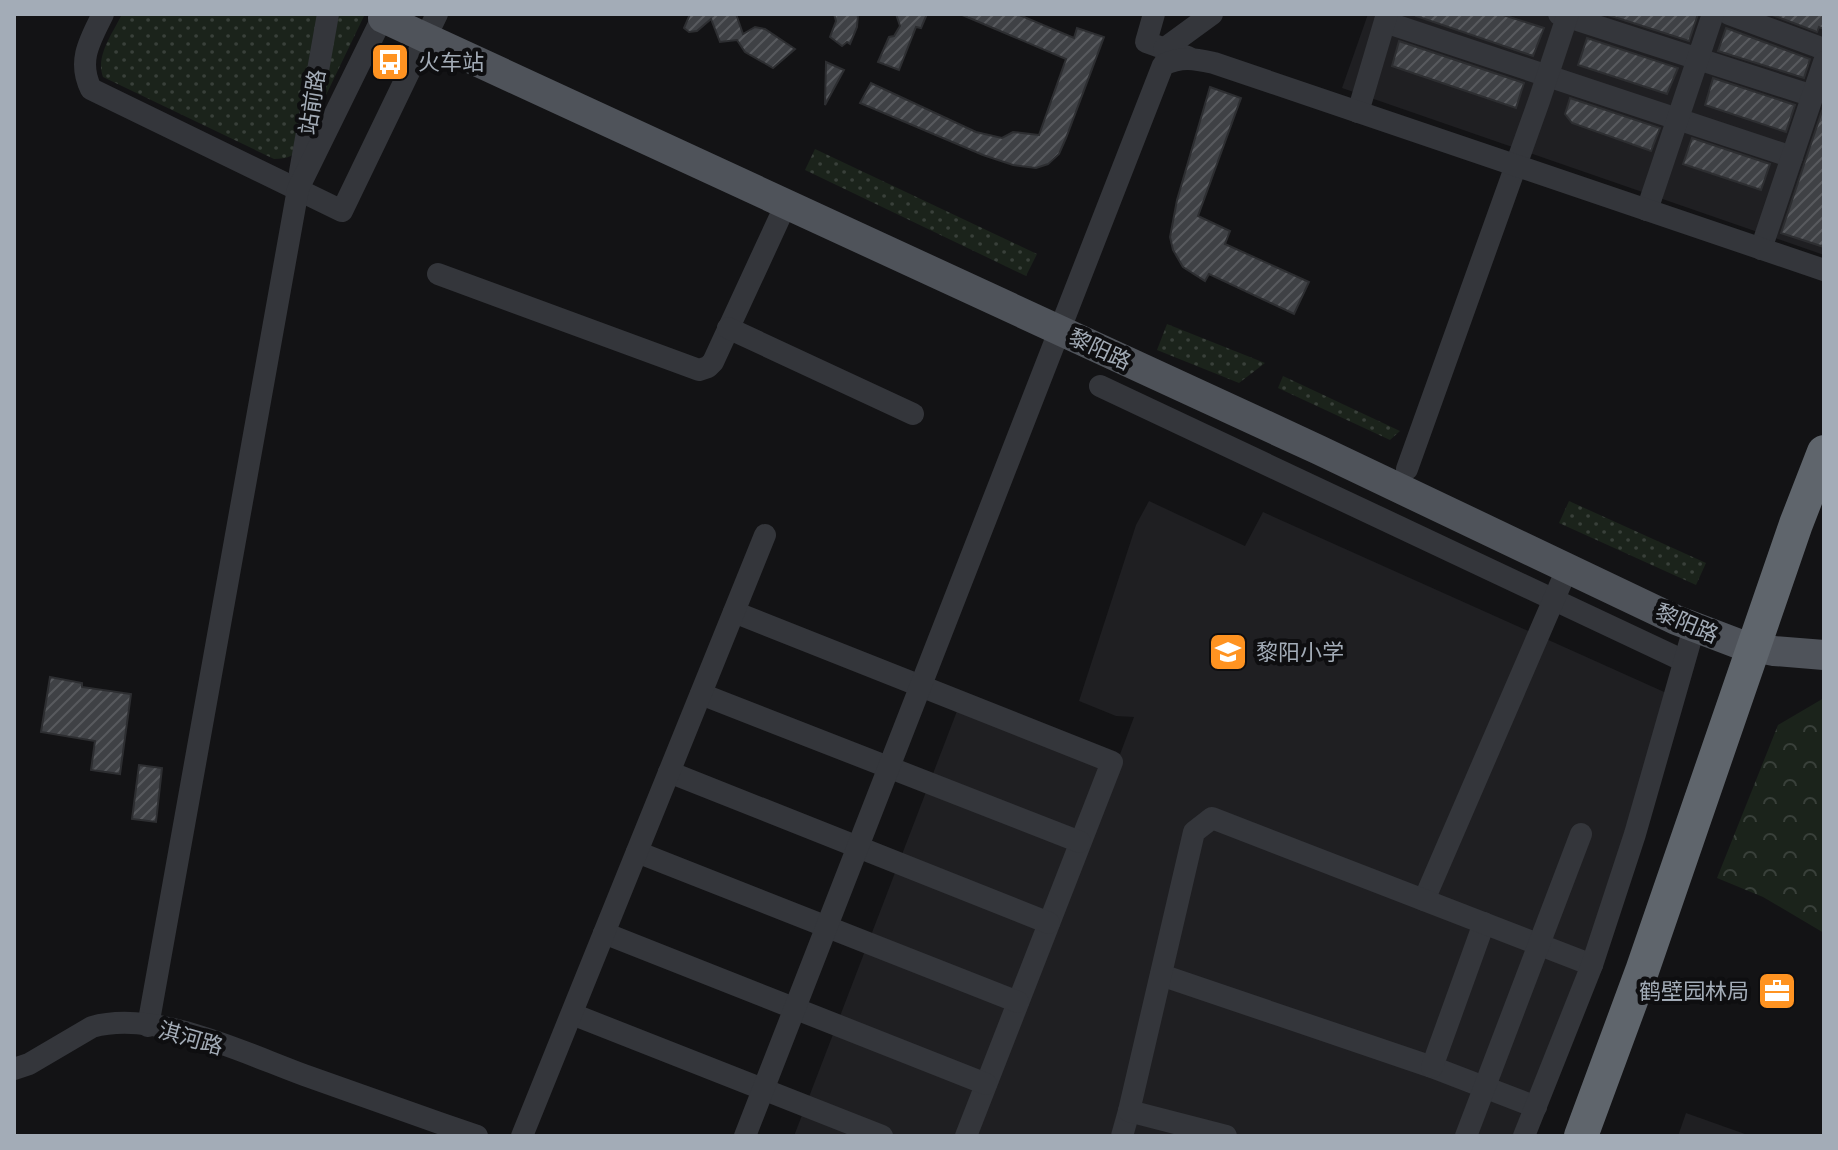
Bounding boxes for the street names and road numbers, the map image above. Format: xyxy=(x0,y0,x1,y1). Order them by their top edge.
street label: 站前路 xyxy=(294,67,329,136)
street label: 黎阳路 xyxy=(1065,323,1135,374)
street label: 黎阳路 xyxy=(1652,598,1722,647)
street label: 淇河路 xyxy=(156,1016,226,1059)

